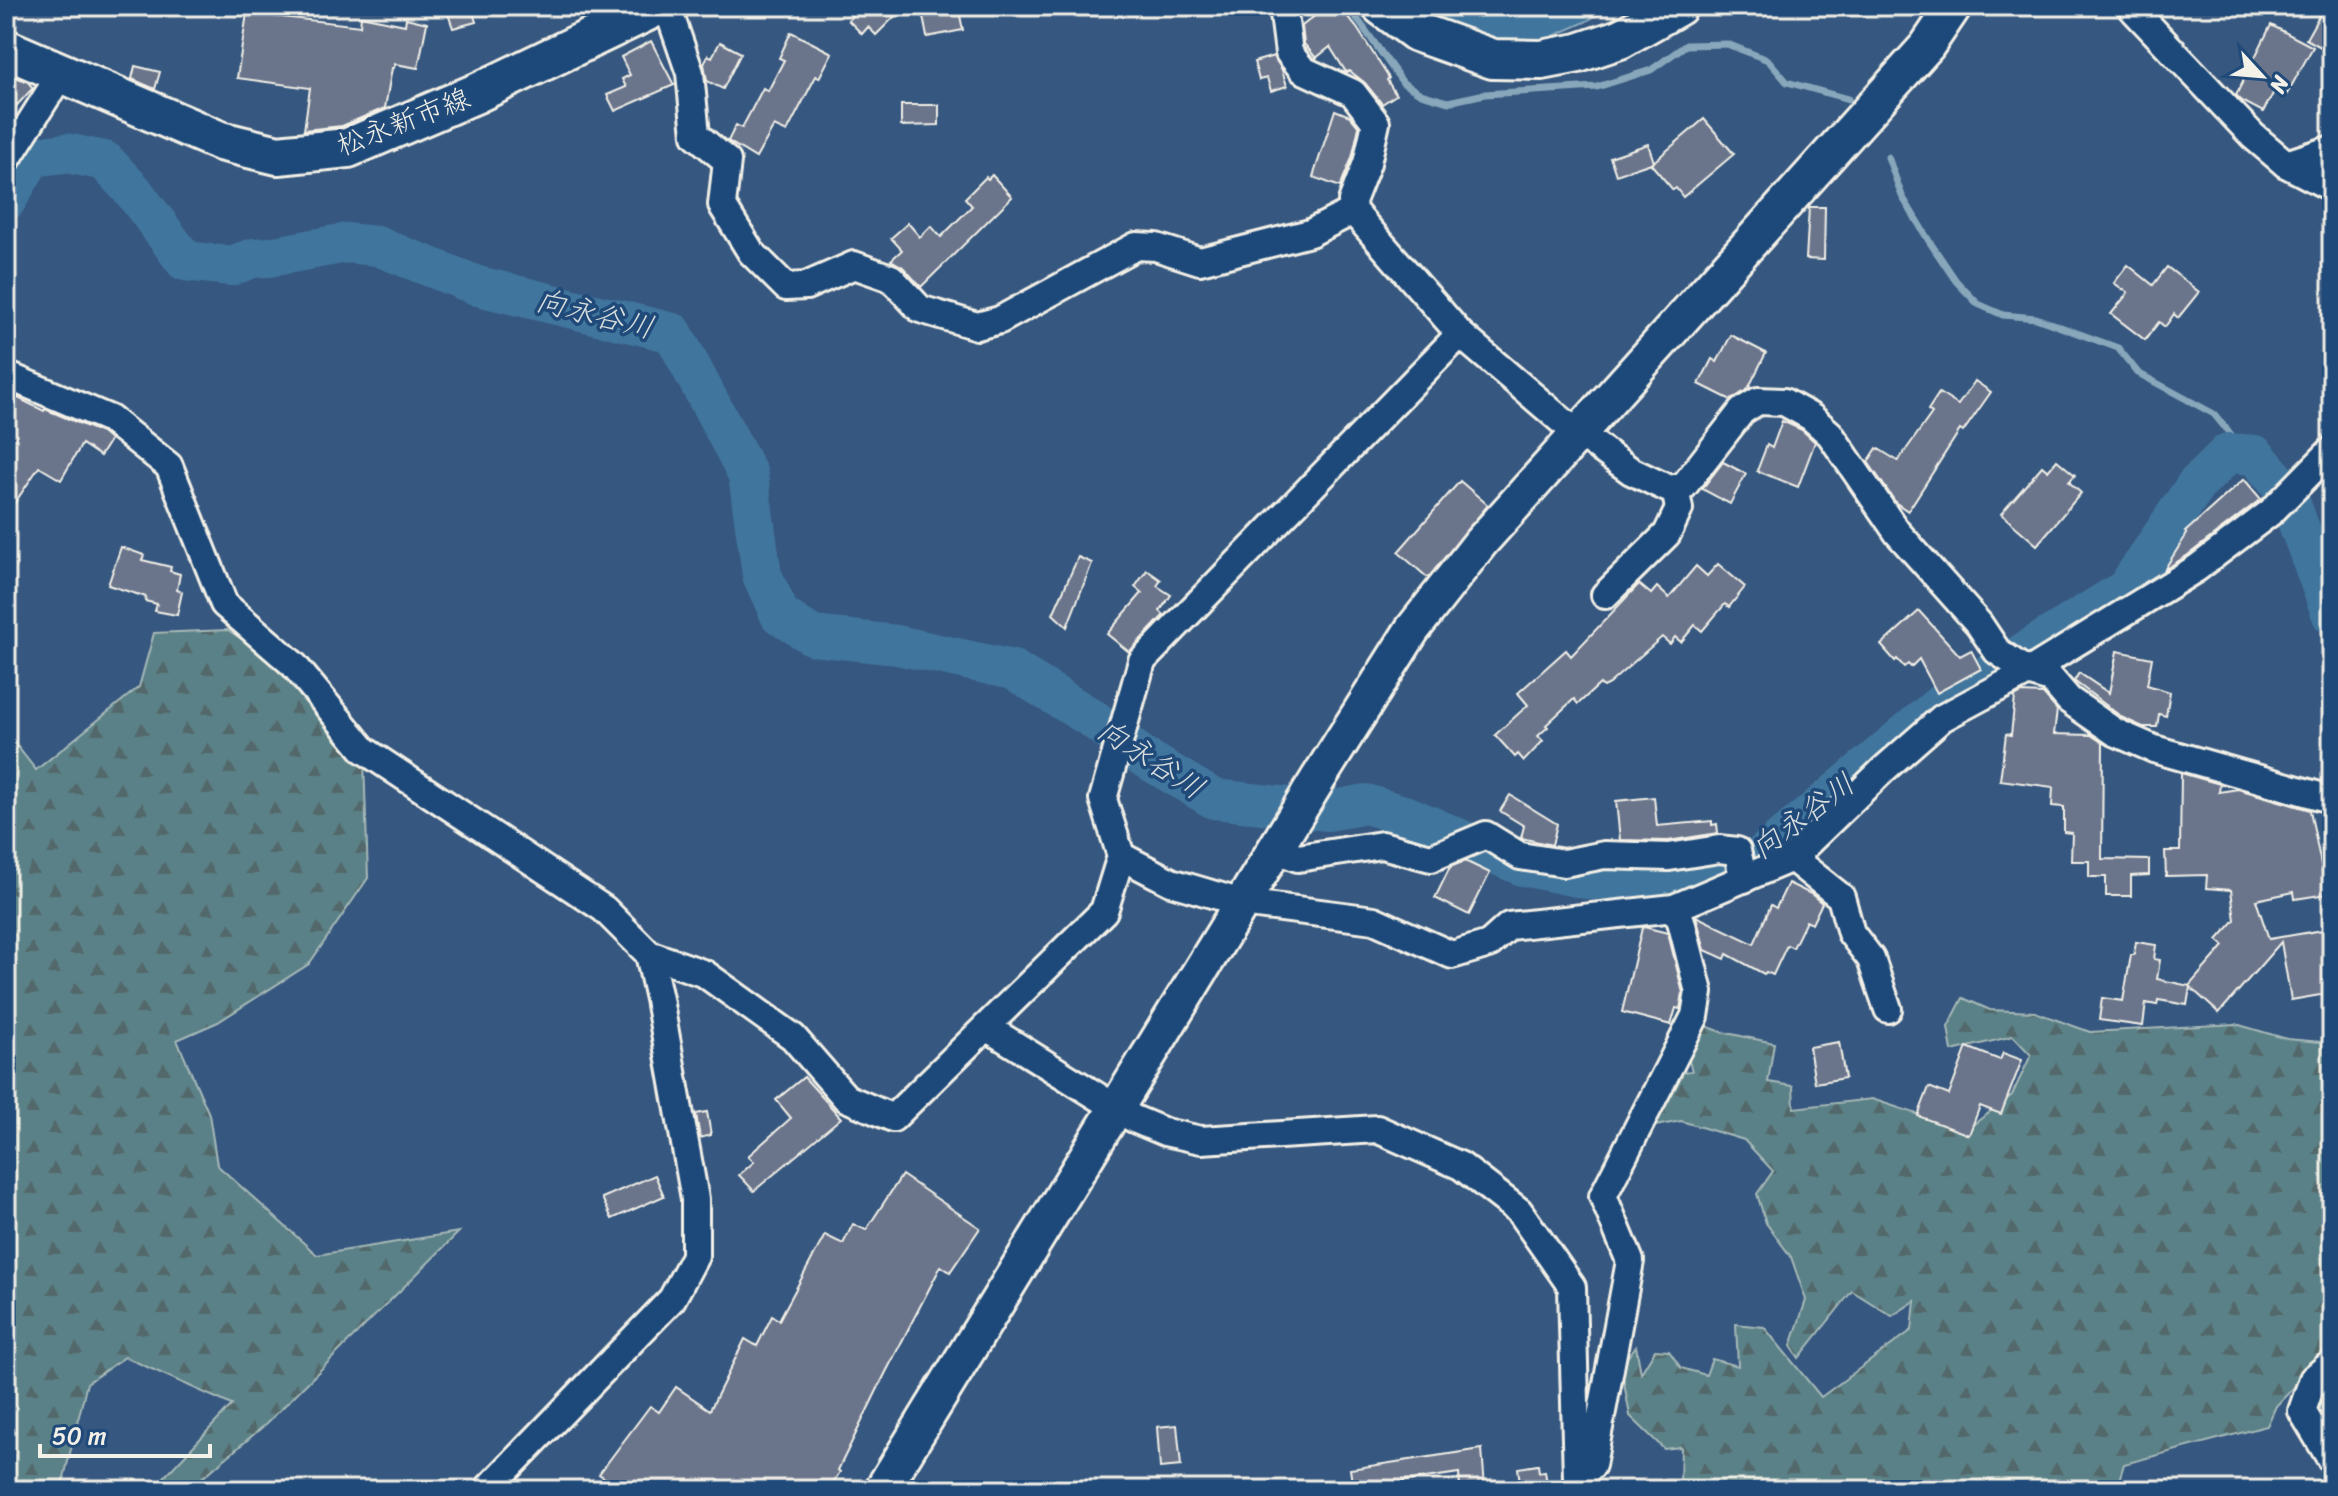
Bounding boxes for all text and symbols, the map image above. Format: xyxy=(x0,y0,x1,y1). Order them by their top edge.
north arrow xyxy=(2222,36,2302,116)
text: N xyxy=(2258,68,2301,101)
street label: 松永新市線 xyxy=(329,74,477,169)
water label: 向永谷川 xyxy=(530,273,660,355)
water label: 向永谷川 xyxy=(1086,704,1216,814)
water label: 向永谷川 xyxy=(1739,758,1867,874)
scale bar xyxy=(40,1408,210,1458)
text: 50 m xyxy=(52,1415,107,1457)

